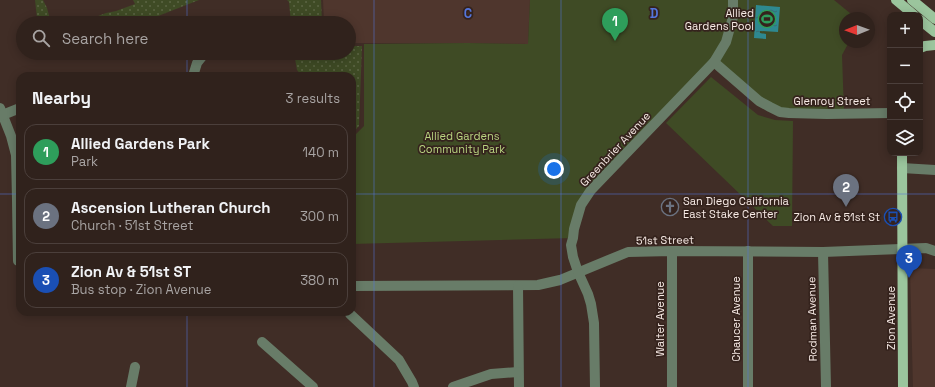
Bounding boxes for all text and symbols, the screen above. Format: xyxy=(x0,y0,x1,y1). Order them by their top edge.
text: C xyxy=(464,5,472,22)
text: D xyxy=(650,5,659,22)
place label: Allied Gardens Pool xyxy=(685,6,754,33)
pin: 1 xyxy=(602,8,628,41)
sports icon: Allied Gardens Pool xyxy=(757,9,777,29)
north arrow xyxy=(839,12,875,48)
map controls xyxy=(887,12,923,156)
button: + xyxy=(887,12,923,48)
search box xyxy=(16,16,356,60)
icon: search xyxy=(30,27,52,49)
text: Search here xyxy=(62,29,148,48)
button: − xyxy=(887,48,923,84)
button: locate xyxy=(887,84,923,120)
text: Nearby xyxy=(32,87,91,109)
text: 3 results xyxy=(286,90,340,107)
street label: Glenroy Street xyxy=(793,94,871,108)
street label: Greenbrier Avenue xyxy=(577,109,653,189)
button: layers xyxy=(887,120,923,156)
park label: Allied Gardens Community Park xyxy=(419,129,505,156)
text: Allied Gardens Park xyxy=(71,134,210,153)
text: 1 xyxy=(43,144,49,161)
text: 140 m xyxy=(303,144,339,161)
text: Park xyxy=(71,153,98,170)
your location xyxy=(544,159,564,179)
pin: 2 xyxy=(833,174,859,207)
place label: San Diego California East Stake Center xyxy=(683,194,790,221)
church icon: San Diego California East Stake Center xyxy=(660,197,680,217)
text: Ascension Lutheran Church xyxy=(71,198,270,217)
bus stop icon: Zion Av & 51st St xyxy=(883,207,903,227)
text: 2 xyxy=(42,208,50,225)
text: 300 m xyxy=(300,208,339,225)
place label: Zion Av & 51st St xyxy=(793,210,880,224)
text: Church · 51st Street xyxy=(71,217,193,234)
street label: 51st Street xyxy=(636,232,694,248)
pin: 3 xyxy=(896,245,922,278)
text: Zion Av & 51st ST xyxy=(71,262,191,281)
text: 3 xyxy=(42,272,50,289)
text: 380 m xyxy=(300,272,339,289)
street label: Chaucer Avenue xyxy=(729,276,743,362)
street label: Rodman Avenue xyxy=(804,276,820,362)
text: Bus stop · Zion Avenue xyxy=(71,281,211,298)
street label: Walter Avenue xyxy=(653,281,667,357)
street label: Zion Avenue xyxy=(884,286,898,350)

